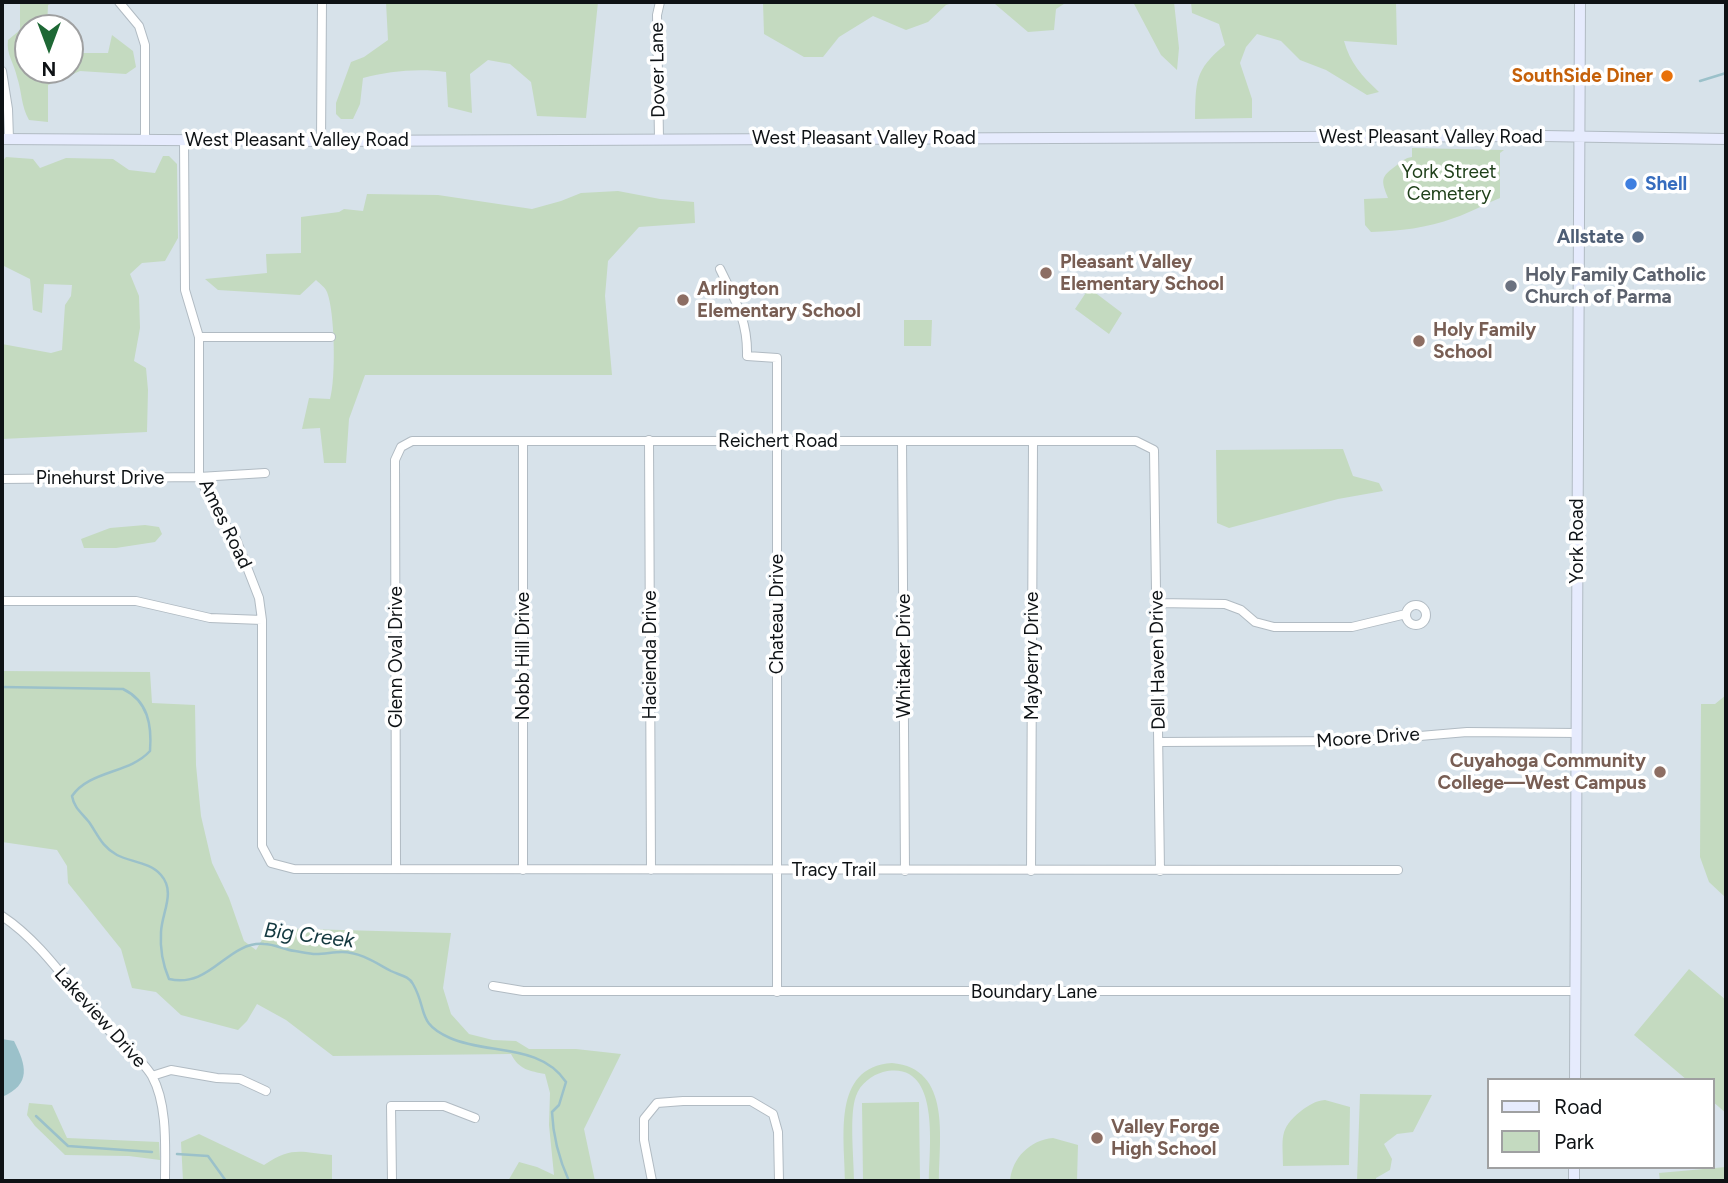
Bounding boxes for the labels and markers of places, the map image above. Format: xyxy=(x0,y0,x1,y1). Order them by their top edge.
place label: SouthSide Diner xyxy=(1512,65,1653,87)
marker: SouthSide Diner xyxy=(1659,68,1675,84)
place label: Shell xyxy=(1645,173,1687,195)
marker: Shell xyxy=(1623,176,1639,192)
place label: Allstate xyxy=(1557,226,1624,248)
marker: Allstate xyxy=(1630,229,1646,245)
place label: Pleasant Valley Elementary School xyxy=(1060,251,1224,295)
place label: Holy Family Catholic Church of Parma xyxy=(1525,264,1706,308)
marker: Pleasant Valley Elementary School xyxy=(1038,265,1054,281)
place label: Arlington Elementary School xyxy=(697,278,861,322)
marker: Holy Family Catholic Church of Parma xyxy=(1503,278,1519,294)
marker: Arlington Elementary School xyxy=(675,292,691,308)
place label: Holy Family School xyxy=(1433,319,1536,363)
marker: Holy Family School xyxy=(1411,333,1427,349)
place label: Cuyahoga Community College—West Campus xyxy=(1437,750,1646,794)
marker: Cuyahoga Community College—West Campus xyxy=(1652,764,1668,780)
place label: Valley Forge High School xyxy=(1111,1116,1220,1160)
marker: Valley Forge High School xyxy=(1089,1130,1105,1146)

